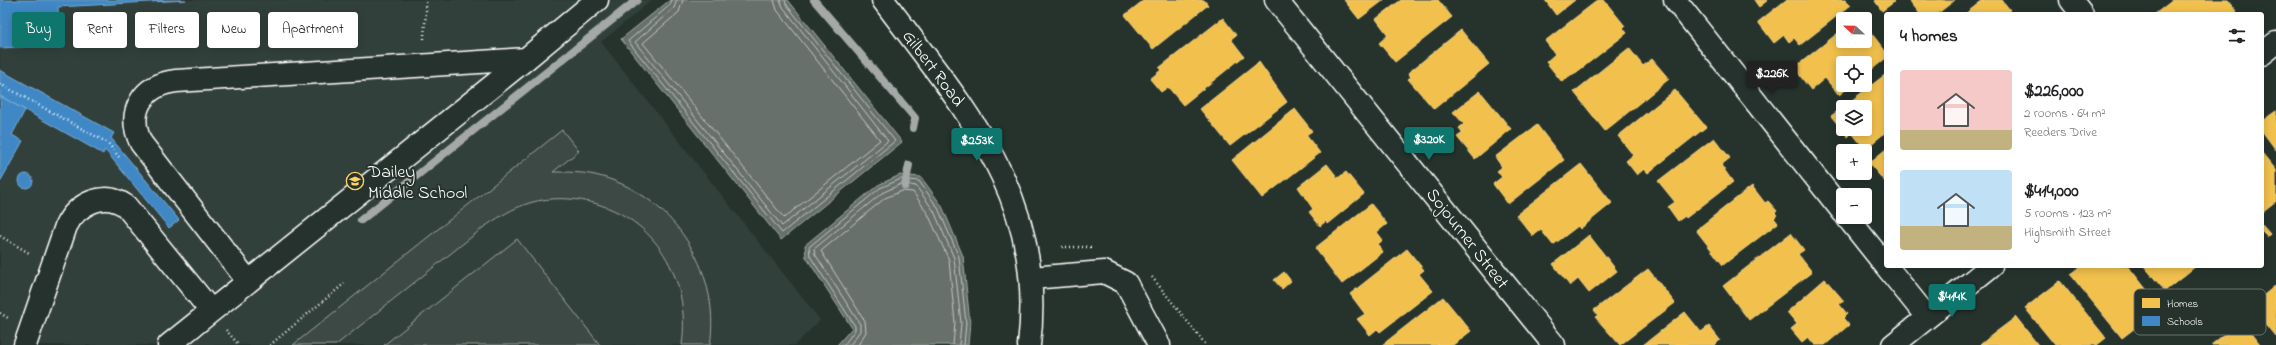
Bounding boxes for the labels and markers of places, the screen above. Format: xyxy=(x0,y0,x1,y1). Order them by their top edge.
pin: $226K xyxy=(1744,61,1800,95)
pin: $320K xyxy=(1401,127,1457,161)
pin: $253K xyxy=(949,128,1005,162)
place label: Dailey Middle School xyxy=(367,160,467,207)
school or university icon: Dailey Middle School xyxy=(345,171,365,191)
pin: $414K xyxy=(1924,284,1980,318)

